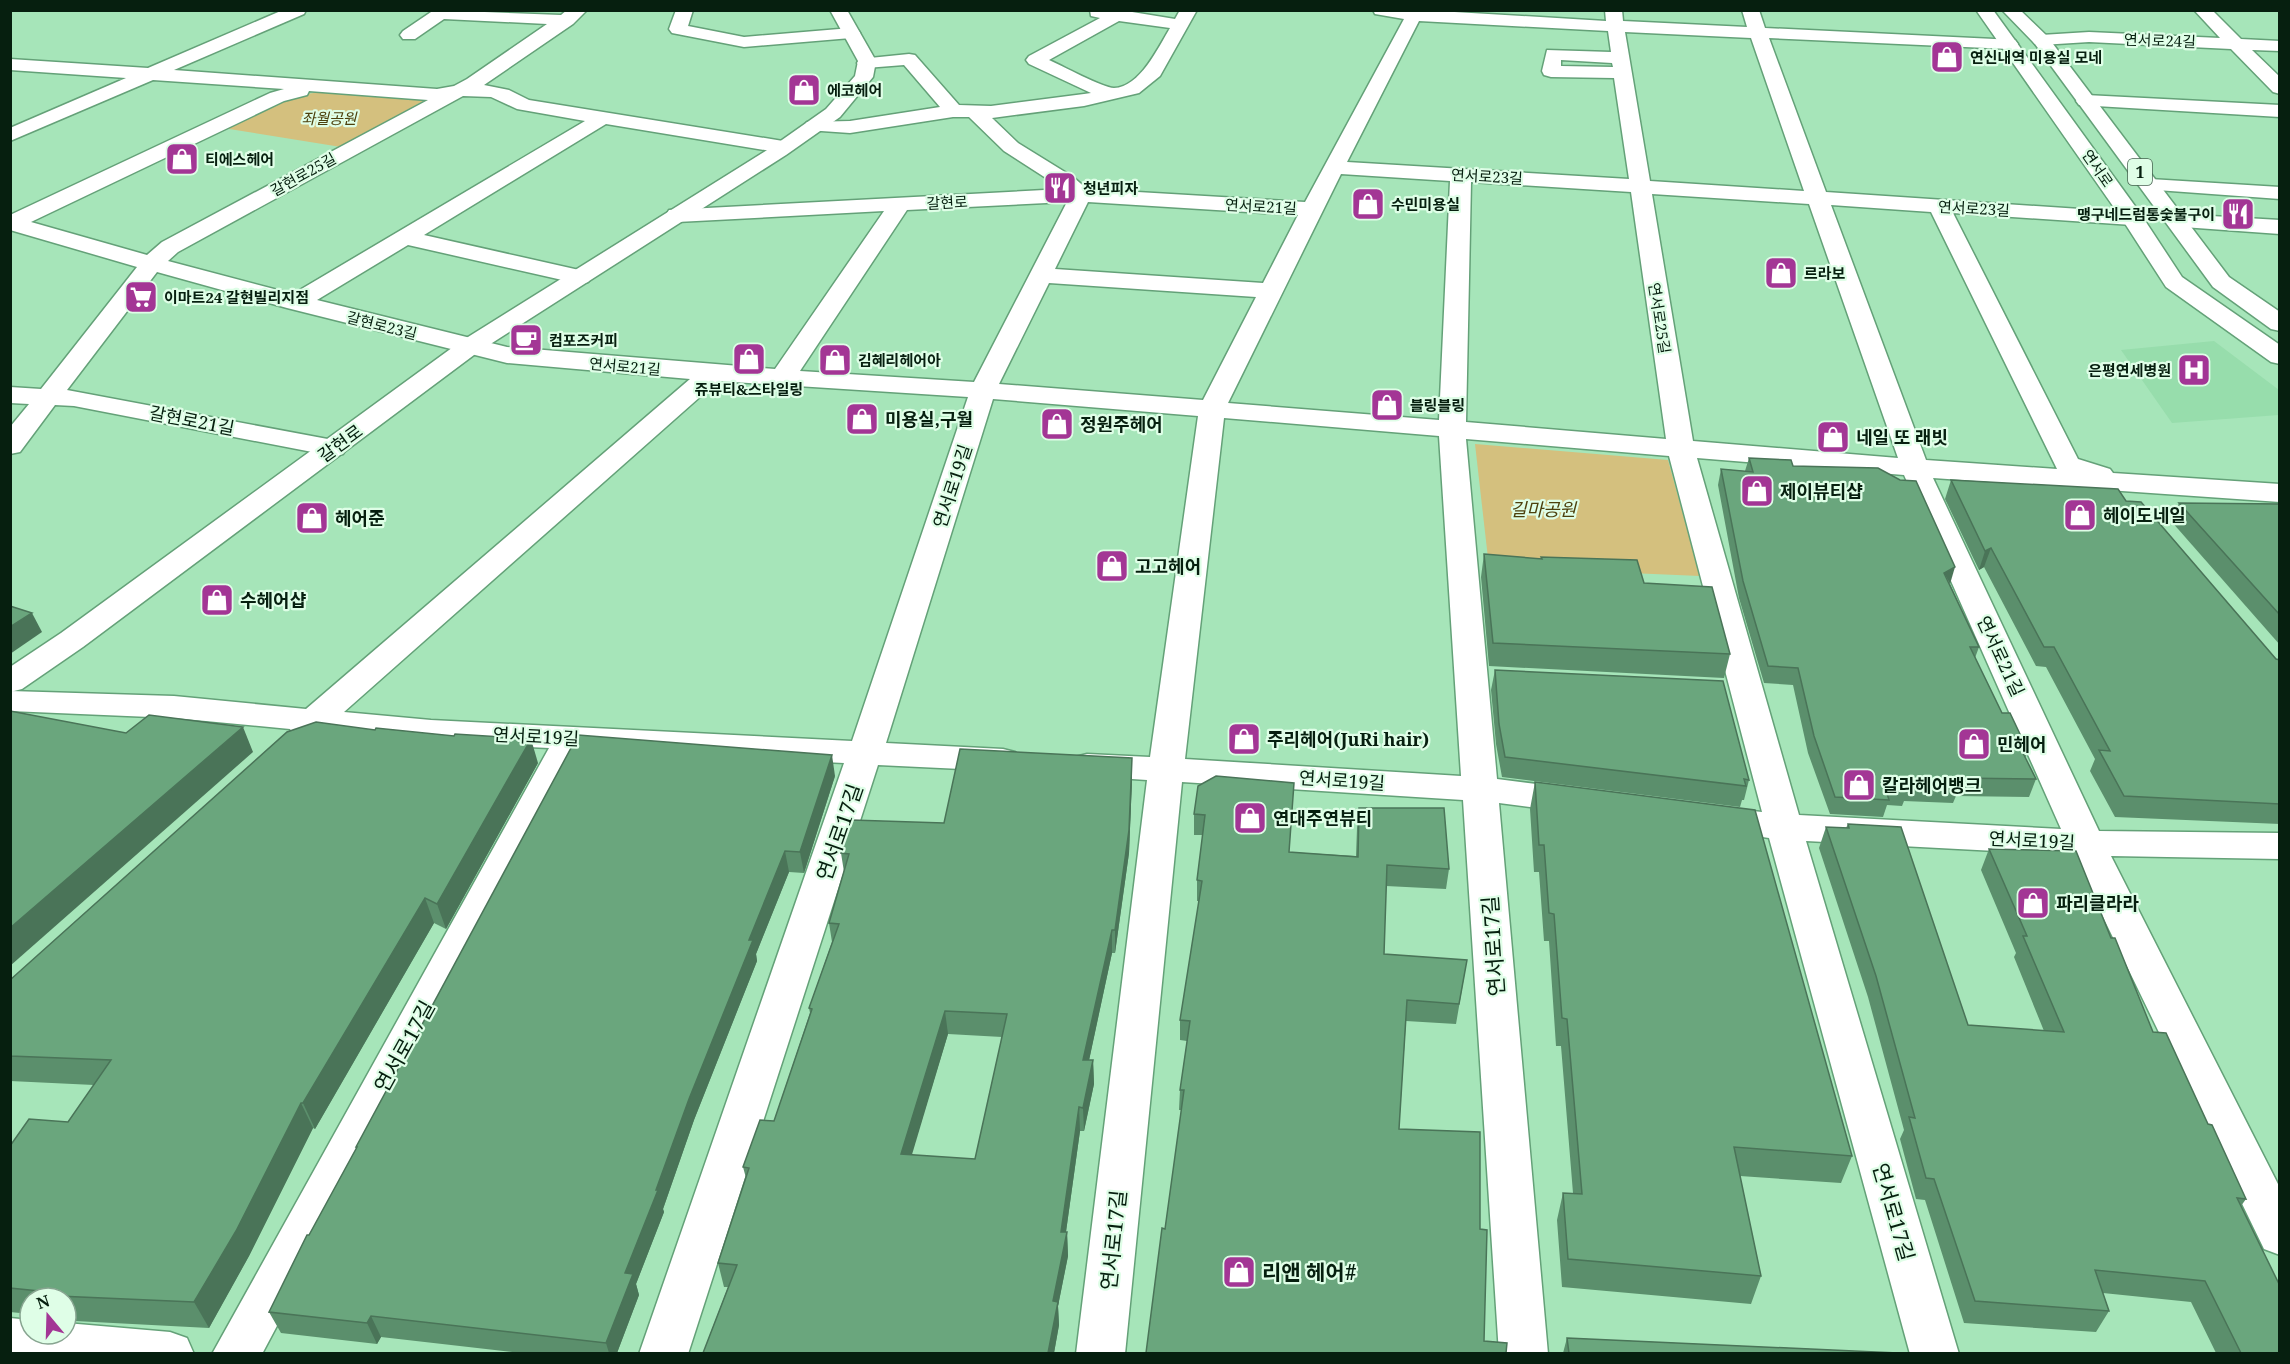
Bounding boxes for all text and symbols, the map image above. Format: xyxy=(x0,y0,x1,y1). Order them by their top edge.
street label: 연서로24길 xyxy=(2124,29,2196,51)
shop icon: 연신내역 미용실 모네 xyxy=(1929,39,1965,75)
place label: 연신내역 미용실 모네 xyxy=(1970,47,2102,67)
shop icon: 에코헤어 xyxy=(786,72,822,108)
place label: 에코헤어 xyxy=(827,80,882,100)
park label: 좌월공원 xyxy=(301,108,358,128)
shop icon: 티에스헤어 xyxy=(164,141,200,177)
street label: 연서로 xyxy=(2078,145,2118,191)
street label: 갈현로25길 xyxy=(267,148,339,200)
place label: 티에스헤어 xyxy=(205,149,274,169)
road number: 1 xyxy=(2128,159,2152,185)
street label: 연서로23길 xyxy=(1451,164,1523,188)
restaurant icon: 청년피자 xyxy=(1042,170,1078,206)
place label: 청년피자 xyxy=(1083,178,1138,198)
shop icon: 수민미용실 xyxy=(1350,186,1386,222)
street label: 갈현로 xyxy=(926,191,968,213)
street label: 연서로21길 xyxy=(1225,194,1297,218)
place label: 수민미용실 xyxy=(1391,194,1460,214)
street label: 연서로23길 xyxy=(1938,196,2010,220)
restaurant icon: 맹구네드럼통숯불구이 xyxy=(2220,196,2256,232)
place label: 맹구네드럼통숯불구이 xyxy=(2077,204,2215,224)
shop icon: 르라보 xyxy=(1763,255,1799,291)
place label: 르라보 xyxy=(1804,263,1846,283)
supermarket icon: 이마트24 갈현빌리지점 xyxy=(123,279,159,315)
street label: 연서로25길 xyxy=(1644,281,1676,355)
place label: 이마트24 갈현빌리지점 xyxy=(164,287,309,307)
street label: 갈현로23길 xyxy=(345,307,419,343)
cafe icon: 컴포즈커피 xyxy=(508,322,544,358)
place label: 컴포즈커피 xyxy=(549,330,618,350)
shop icon: 쥬뷰티&스타일링 xyxy=(731,341,767,377)
shop icon: 김혜리헤어아 xyxy=(817,342,853,378)
place label: 김혜리헤어아 xyxy=(858,350,941,370)
hospital icon: 은평연세병원 xyxy=(2176,352,2212,388)
street label: 연서로21길 xyxy=(588,353,662,379)
place label: 은평연세병원 xyxy=(2088,360,2171,380)
place label: 쥬뷰티&스타일링 xyxy=(695,379,803,399)
shop icon: 블링블링 xyxy=(1369,387,1405,423)
place label: 블링블링 xyxy=(1410,395,1465,415)
street label: 갈현로21길 xyxy=(147,400,237,440)
shop icon: 미용실,구월 xyxy=(844,401,880,437)
shop icon: 정원주헤어 xyxy=(1039,406,1075,442)
place label: 미용실,구월 xyxy=(885,407,973,431)
place label: 정원주헤어 xyxy=(1080,412,1163,436)
street label: 갈현로 xyxy=(313,419,367,467)
shop icon: 네일 또 래빗 xyxy=(1815,419,1851,455)
place label: 네일 또 래빗 xyxy=(1856,425,1948,449)
street label: 연서로19길 xyxy=(927,441,977,531)
shop icon: 제이뷰티샵 xyxy=(1739,473,1775,509)
place label: 제이뷰티샵 xyxy=(1780,479,1863,503)
park label: 길마공원 xyxy=(1510,497,1578,521)
shop icon: 헤이도네일 xyxy=(2062,497,2098,533)
shop icon: 헤어준 xyxy=(294,500,330,536)
place label: 헤이도네일 xyxy=(2103,503,2186,527)
place label: 헤어준 xyxy=(335,506,385,530)
shop icon: 고고헤어 xyxy=(1094,548,1130,584)
place label: 고고헤어 xyxy=(1135,554,1201,578)
shop icon: 수헤어샵 xyxy=(199,582,235,618)
place label: 수헤어샵 xyxy=(240,588,307,612)
street label: 연서로21길 xyxy=(1972,612,2030,700)
shop icon: 주리헤어(JuRi hair) xyxy=(1226,721,1262,757)
street label: 연서로19길 xyxy=(492,722,580,750)
shop icon: 민헤어 xyxy=(1956,726,1992,762)
place label: 주리헤어(JuRi hair) xyxy=(1267,727,1429,751)
place label: 민헤어 xyxy=(1997,732,2047,756)
street label: 연서로19길 xyxy=(1298,765,1386,795)
shop icon: 칼라헤어뱅크 xyxy=(1841,767,1877,803)
place label: 칼라헤어뱅크 xyxy=(1882,773,1981,797)
street label: 연서로17길 xyxy=(809,780,869,884)
shop icon: 연대주연뷰티 xyxy=(1232,800,1268,836)
place label: 연대주연뷰티 xyxy=(1273,806,1372,830)
street label: 연서로19길 xyxy=(1988,826,2076,854)
shop icon: 파리클라라 xyxy=(2015,885,2051,921)
place label: 파리클라라 xyxy=(2056,891,2139,915)
street label: 연서로17길 xyxy=(1476,895,1510,997)
street label: 연서로17길 xyxy=(367,995,441,1097)
street label: 연서로17길 xyxy=(1867,1160,1921,1264)
street label: 연서로17길 xyxy=(1094,1188,1132,1292)
shop icon: 리앤 헤어# xyxy=(1221,1254,1257,1290)
place label: 리앤 헤어# xyxy=(1262,1258,1357,1286)
north arrow xyxy=(18,1286,78,1346)
text: N xyxy=(34,1289,53,1314)

